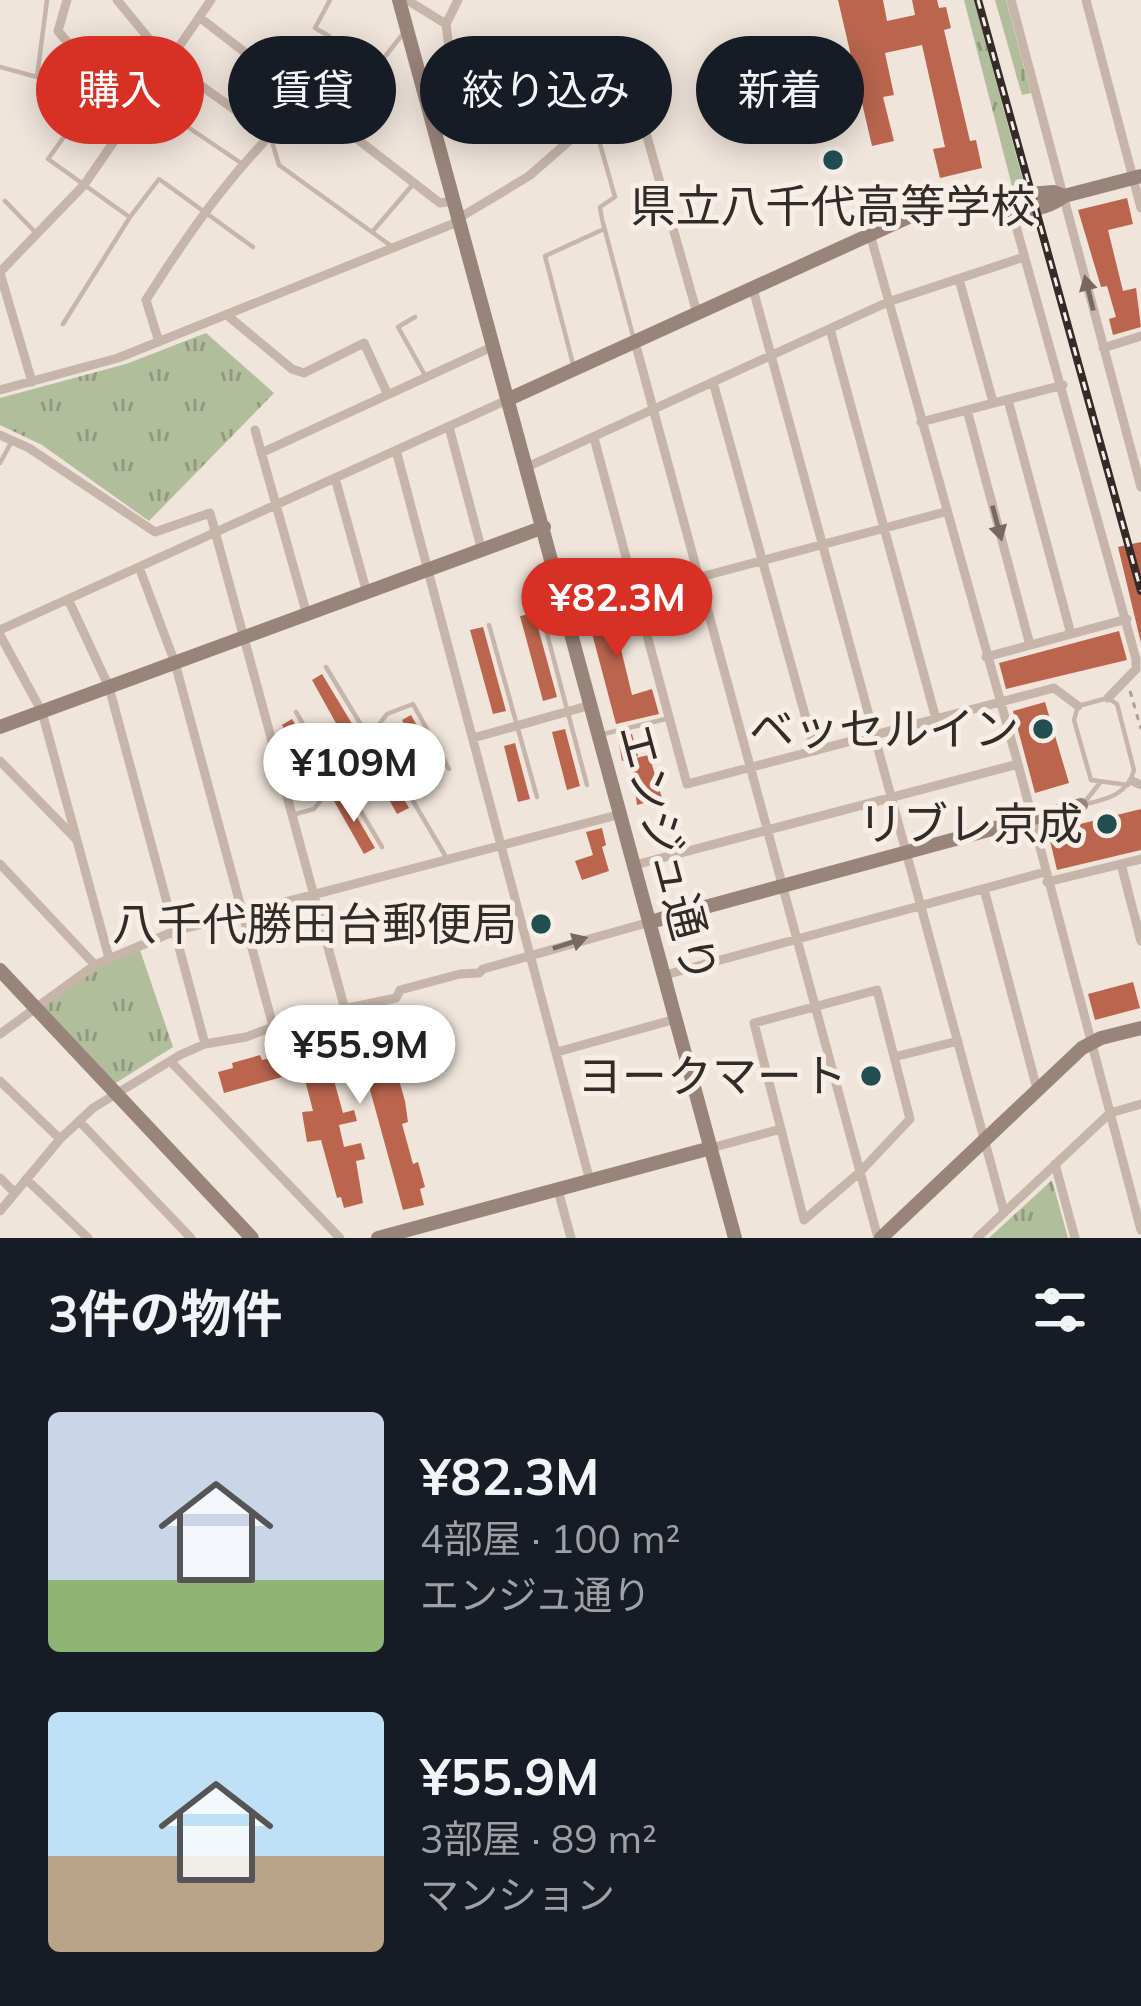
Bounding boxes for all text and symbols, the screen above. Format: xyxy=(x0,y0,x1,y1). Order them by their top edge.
chip: 購入 xyxy=(36,36,204,144)
chip: 賃貸 xyxy=(228,36,396,144)
chip: 絞り込み xyxy=(420,36,672,144)
chip: 新着 xyxy=(696,36,864,144)
marker: 県立八千代高等学校 xyxy=(820,147,846,173)
place label: 県立八千代高等学校 xyxy=(630,177,1036,233)
one-way arrow xyxy=(1079,274,1098,311)
one-way arrow xyxy=(988,505,1007,542)
pin: ¥82.3M xyxy=(519,558,715,660)
text: ¥82.3M xyxy=(548,572,686,621)
place label: ベッセルイン xyxy=(749,700,1019,756)
marker: ベッセルイン xyxy=(1030,716,1056,742)
street label: エンジュ通り xyxy=(607,717,731,989)
pin: ¥109M xyxy=(270,723,438,825)
text: ¥109M xyxy=(290,737,418,786)
place label: リブレ京成 xyxy=(858,795,1083,851)
marker: リブレ京成 xyxy=(1094,811,1120,837)
place label: 八千代勝田台郵便局 xyxy=(112,895,517,951)
marker: 八千代勝田台郵便局 xyxy=(528,911,554,937)
one-way arrow xyxy=(552,933,589,952)
pin: ¥55.9M xyxy=(262,1005,458,1107)
text: ¥55.9M xyxy=(291,1019,429,1068)
place label: ヨークマート xyxy=(577,1047,847,1103)
marker: ヨークマート xyxy=(858,1063,884,1089)
icon: filters xyxy=(1027,1277,1093,1343)
text: 3件の物件 xyxy=(48,1281,283,1345)
text: ¥82.3M xyxy=(420,1444,599,1508)
icon: home xyxy=(144,1460,288,1604)
text: 4部屋 · 100 m² xyxy=(420,1514,680,1563)
text: エンジュ通り xyxy=(420,1570,651,1619)
text: ¥55.9M xyxy=(420,1744,599,1808)
icon: home xyxy=(144,1760,288,1904)
text: 3部屋 · 89 m² xyxy=(420,1814,657,1863)
text: マンション xyxy=(420,1870,615,1919)

